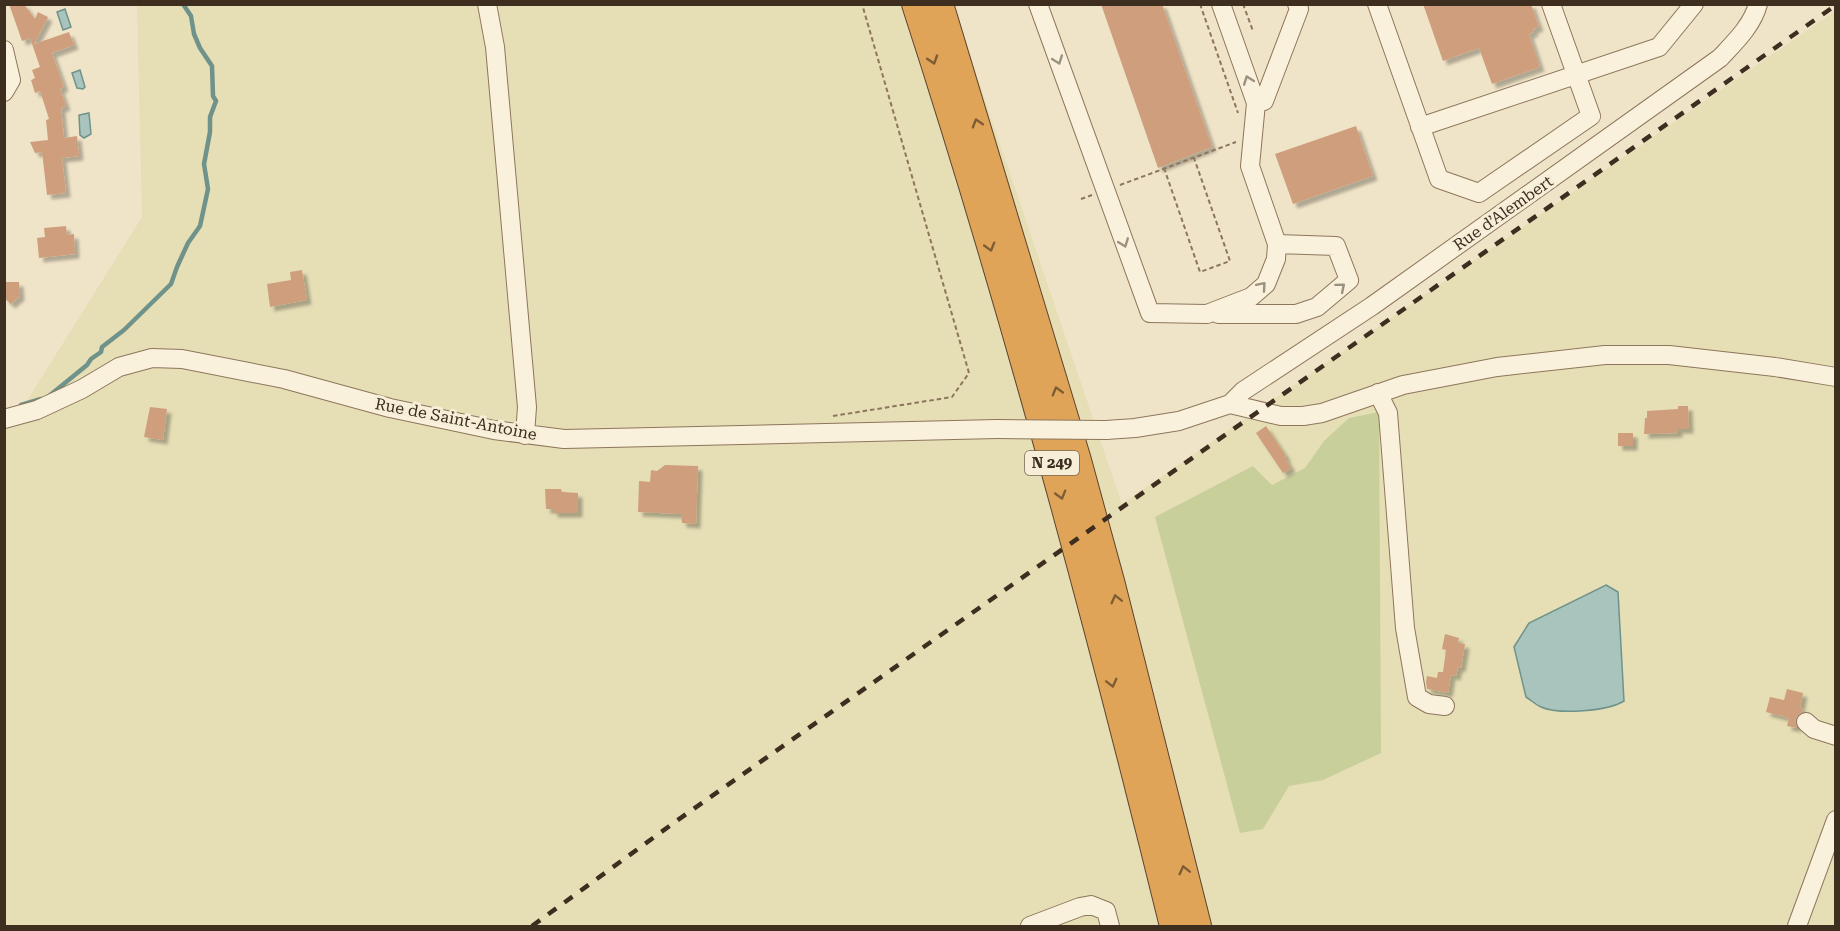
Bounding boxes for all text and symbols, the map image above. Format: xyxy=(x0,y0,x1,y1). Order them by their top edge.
one-way arrow xyxy=(926,54,938,65)
one-way arrow xyxy=(1050,54,1063,65)
one-way arrow xyxy=(1242,75,1255,86)
one-way arrow xyxy=(972,118,984,129)
street label: Rue d’Alembert xyxy=(1450,172,1556,254)
one-way arrow xyxy=(1116,237,1129,248)
one-way arrow xyxy=(983,241,995,252)
one-way arrow xyxy=(1255,282,1266,293)
one-way arrow xyxy=(1334,283,1345,294)
one-way arrow xyxy=(1052,386,1064,397)
street label: Rue de Saint-Antoine xyxy=(373,394,539,444)
road number: N 249 xyxy=(1025,451,1079,475)
one-way arrow xyxy=(1054,489,1066,500)
one-way arrow xyxy=(1110,594,1123,604)
one-way arrow xyxy=(1104,678,1117,688)
one-way arrow xyxy=(1179,865,1191,875)

